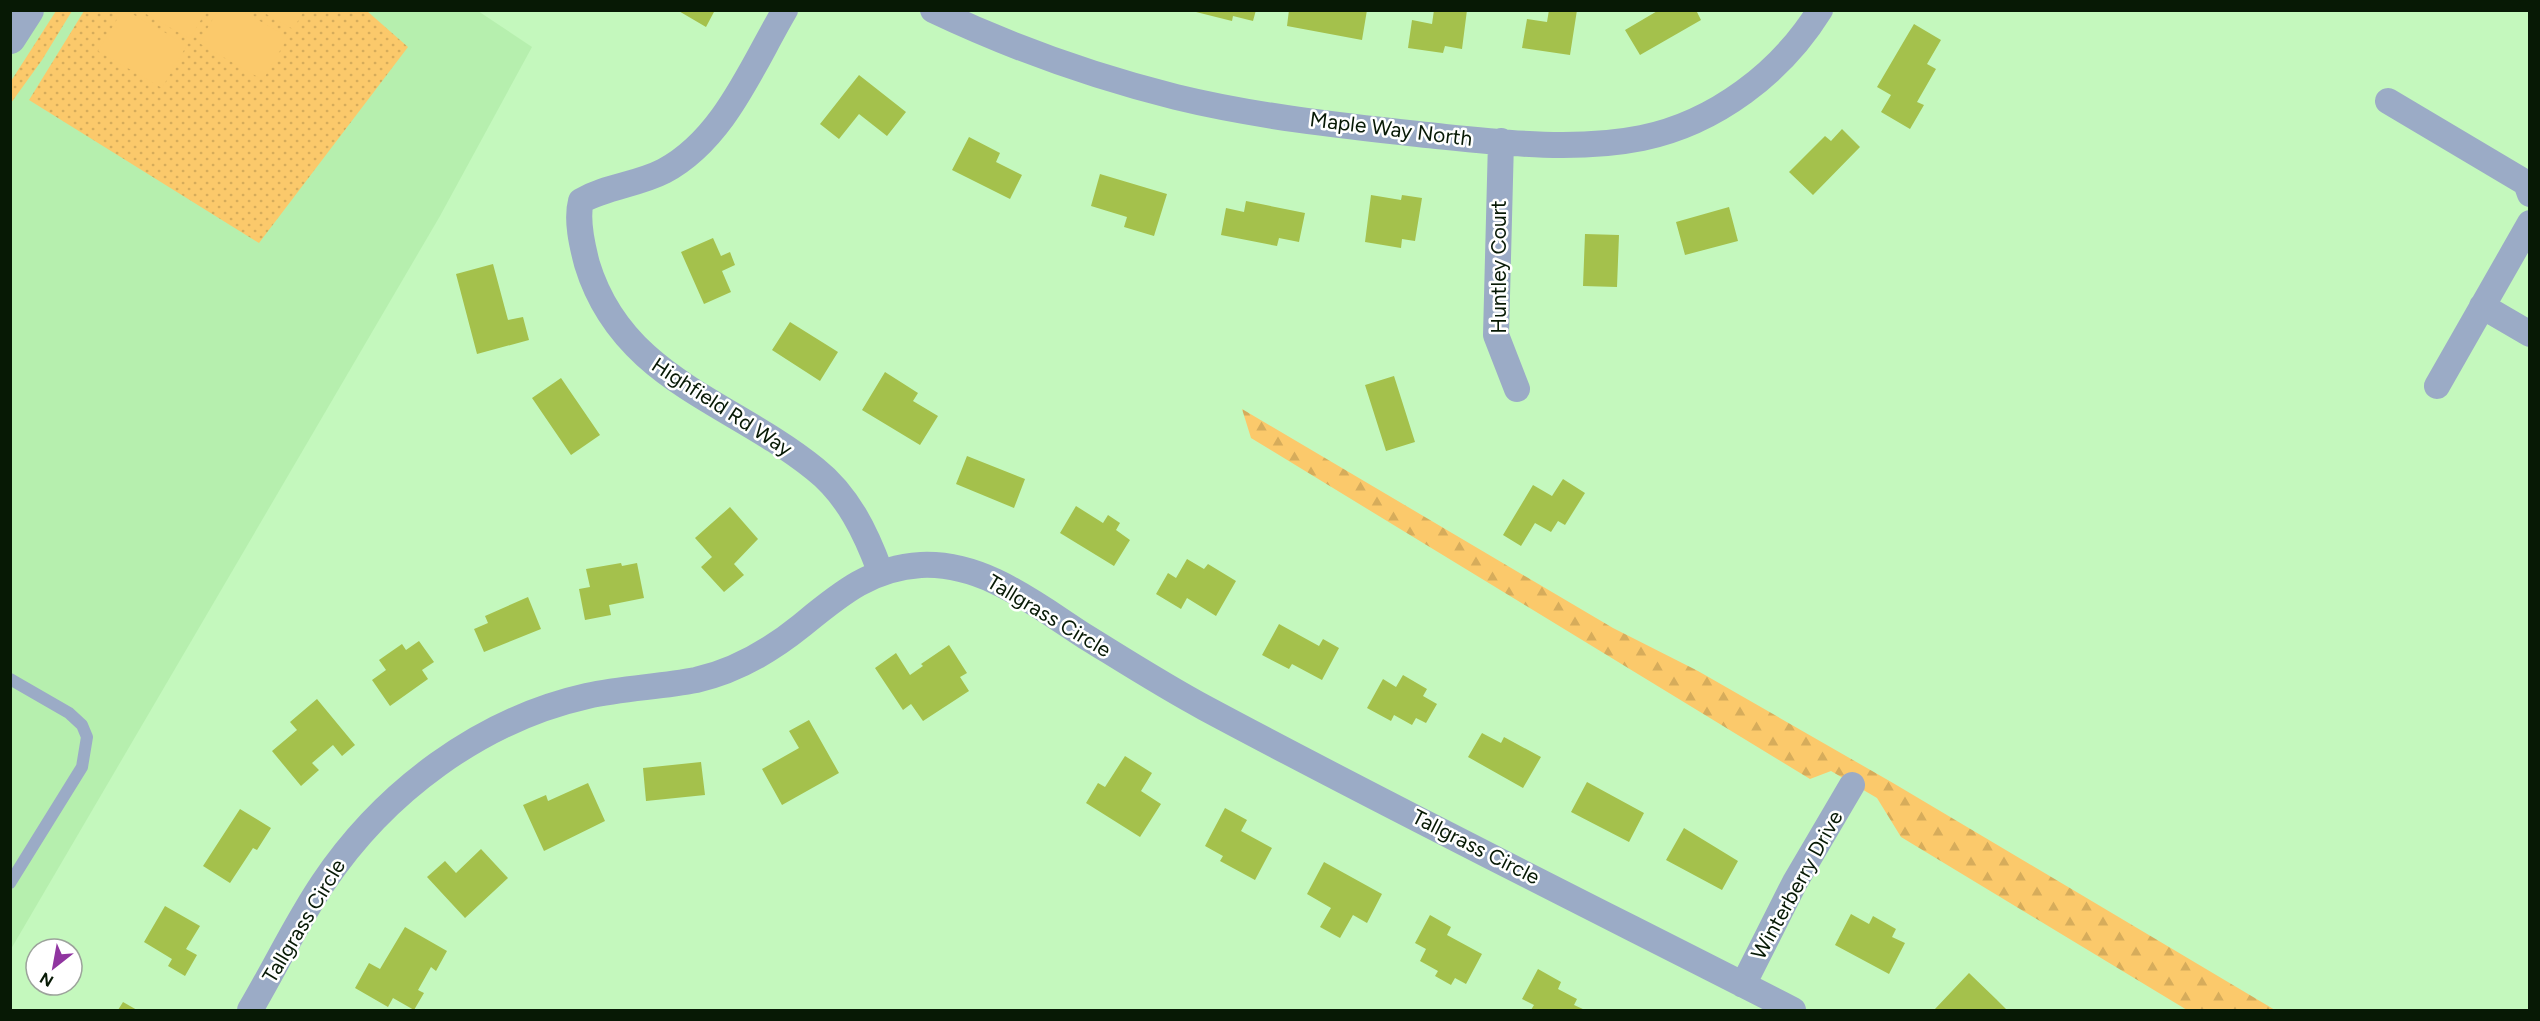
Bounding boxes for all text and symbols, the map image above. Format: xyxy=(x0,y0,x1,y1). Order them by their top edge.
street label: Maple Way North xyxy=(1308,106,1474,151)
street label: Huntley Court xyxy=(1486,200,1511,334)
street label: Highfield Rd Way xyxy=(647,352,797,461)
street label: Tallgrass Circle xyxy=(983,569,1116,662)
street label: Tallgrass Circle xyxy=(1408,804,1544,889)
street label: Winterberry Drive xyxy=(1745,806,1848,963)
street label: Tallgrass Circle xyxy=(257,854,350,987)
north arrow xyxy=(24,937,84,997)
text: N xyxy=(36,968,57,991)

